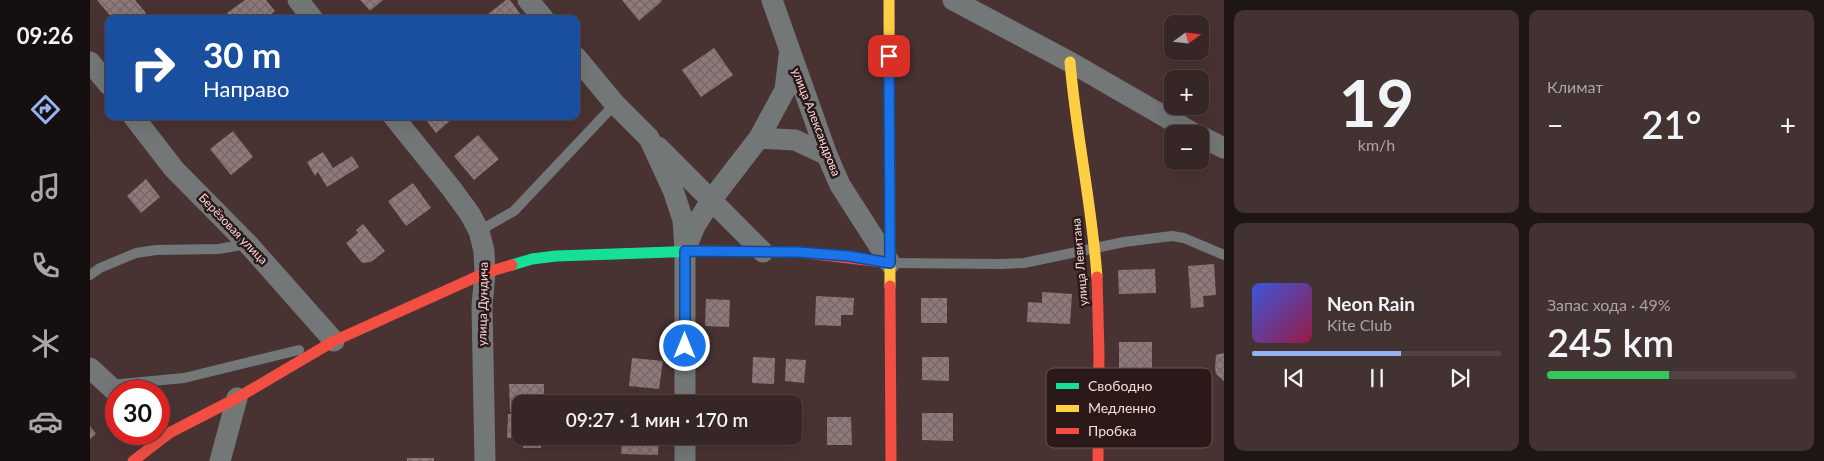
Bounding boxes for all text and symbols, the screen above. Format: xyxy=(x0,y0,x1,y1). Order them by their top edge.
north arrow xyxy=(1164,15,1209,60)
map controls xyxy=(1164,15,1209,170)
text: 09:26 xyxy=(17,22,73,49)
text: 30 m xyxy=(203,33,281,75)
icon: right xyxy=(120,35,185,100)
pin xyxy=(868,35,910,77)
icon: arrive xyxy=(875,42,903,70)
text: 19 xyxy=(1339,63,1414,141)
street label: улица Александрова xyxy=(789,66,844,178)
button: + xyxy=(1164,70,1209,115)
text: Направо xyxy=(203,75,289,102)
text: Климат xyxy=(1547,77,1603,96)
icon: directions xyxy=(28,92,63,127)
text: 21° xyxy=(1642,101,1701,147)
text: − xyxy=(1547,108,1563,142)
text: + xyxy=(1780,108,1796,142)
button: − xyxy=(1164,125,1209,170)
text: km/h xyxy=(1358,135,1395,154)
icon: music xyxy=(28,170,63,205)
street label: Берёзовая улица xyxy=(196,190,271,267)
street label: улица Левитана xyxy=(1068,217,1091,307)
icon: phone xyxy=(28,248,63,283)
street label: улица Дундича xyxy=(474,262,491,346)
text: Neon Rain xyxy=(1327,292,1415,315)
text: Запас хода · 49% xyxy=(1547,295,1671,314)
text: Kite Club xyxy=(1327,315,1392,334)
position arrow xyxy=(658,319,710,371)
text: 245 km xyxy=(1547,319,1674,365)
icon: climate xyxy=(28,326,63,361)
icon: previous xyxy=(1280,364,1308,392)
icon: pause xyxy=(1363,364,1391,392)
icon: next xyxy=(1446,364,1474,392)
legend xyxy=(1046,368,1212,448)
text: Свободно xyxy=(1088,377,1153,394)
speed limit sign: 30 xyxy=(105,380,170,445)
text: Медленно xyxy=(1088,399,1156,416)
icon: car xyxy=(28,404,63,439)
text: 09:27 · 1 мин · 170 m xyxy=(566,408,748,431)
text: Пробка xyxy=(1088,422,1136,439)

